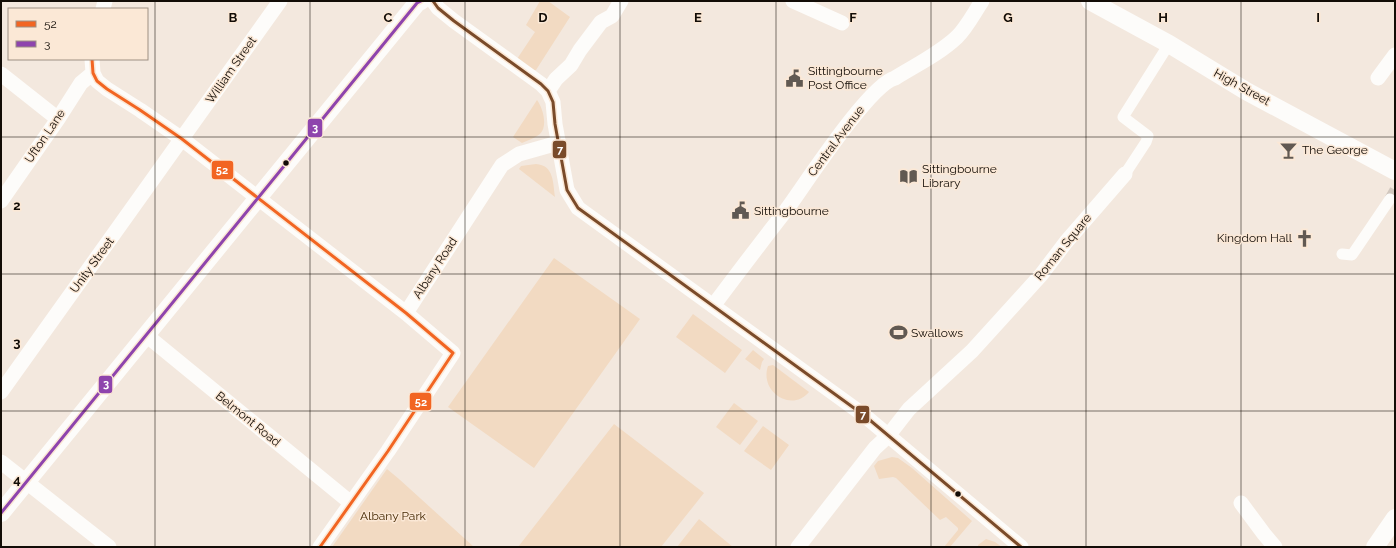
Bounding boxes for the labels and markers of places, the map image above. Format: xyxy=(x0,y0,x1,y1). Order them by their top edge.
place label: Sittingbourne Post Office xyxy=(808,64,883,92)
public building icon: Sittingbourne Post Office xyxy=(785,68,805,88)
bar icon: The George xyxy=(1279,140,1299,160)
place label: The George xyxy=(1302,143,1368,157)
unlabelled marker xyxy=(281,158,291,168)
place label: Sittingbourne Library xyxy=(922,162,997,190)
library icon: Sittingbourne Library xyxy=(899,166,919,186)
public building icon: Sittingbourne xyxy=(731,201,751,221)
place label: Sittingbourne xyxy=(754,204,829,218)
church icon: Kingdom Hall xyxy=(1295,228,1315,248)
place label: Kingdom Hall xyxy=(1217,231,1293,245)
sports icon: Swallows xyxy=(888,323,908,343)
place label: Swallows xyxy=(911,326,963,340)
unlabelled marker xyxy=(953,489,963,499)

